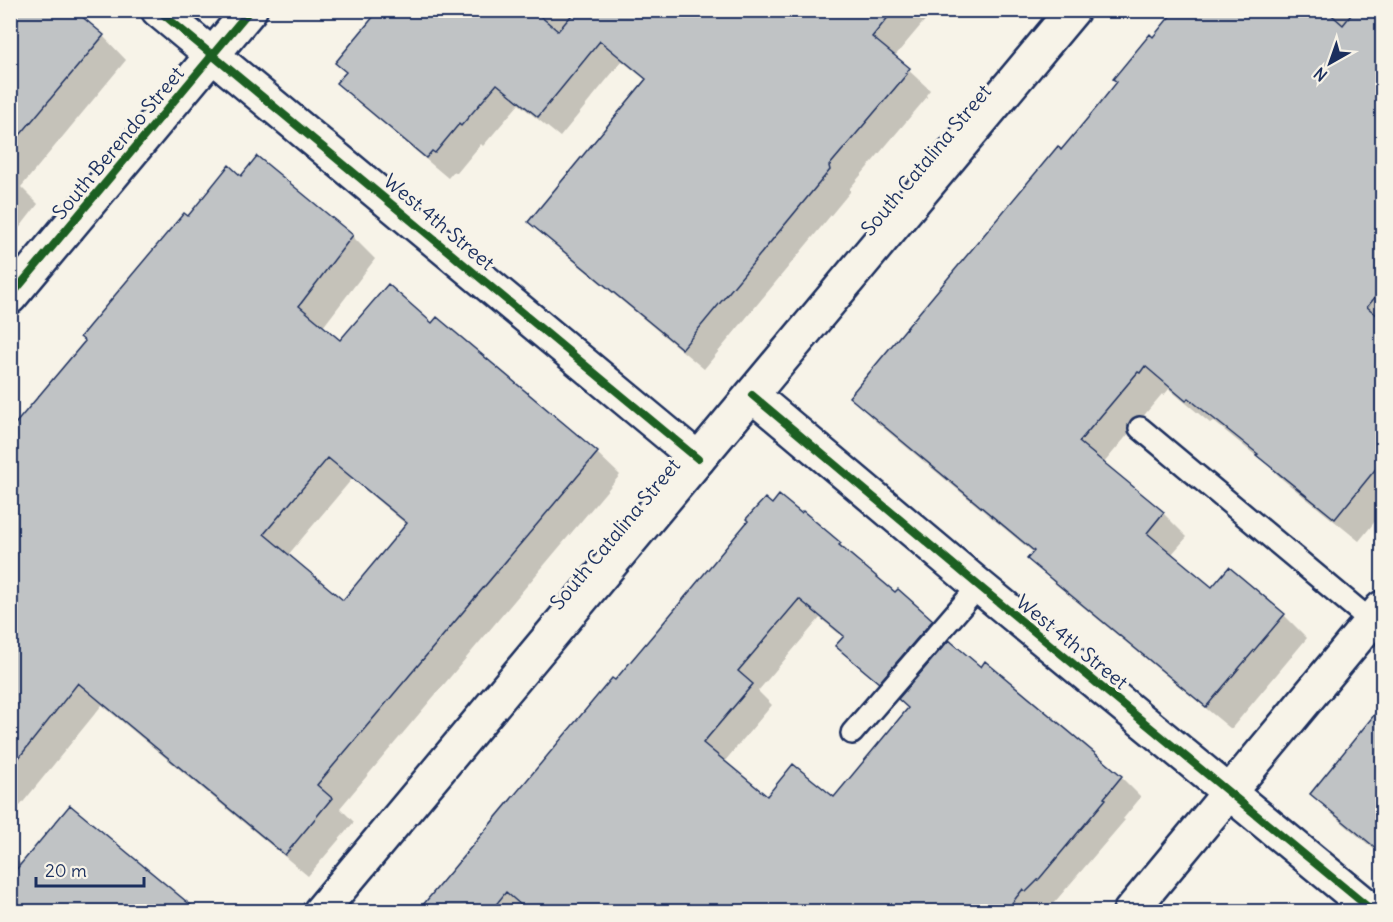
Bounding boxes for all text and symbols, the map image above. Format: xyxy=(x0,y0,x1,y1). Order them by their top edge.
north arrow xyxy=(1300,33,1360,93)
street label: South Berendo Street xyxy=(46,61,189,224)
text: N xyxy=(1310,63,1331,86)
street label: South Catalina Street xyxy=(855,79,996,240)
street label: West 4th Street xyxy=(379,168,500,275)
street label: South Catalina Street xyxy=(544,453,685,614)
street label: West 4th Street xyxy=(1011,589,1134,695)
scale bar xyxy=(36,850,144,888)
text: 20 m xyxy=(45,859,87,882)

